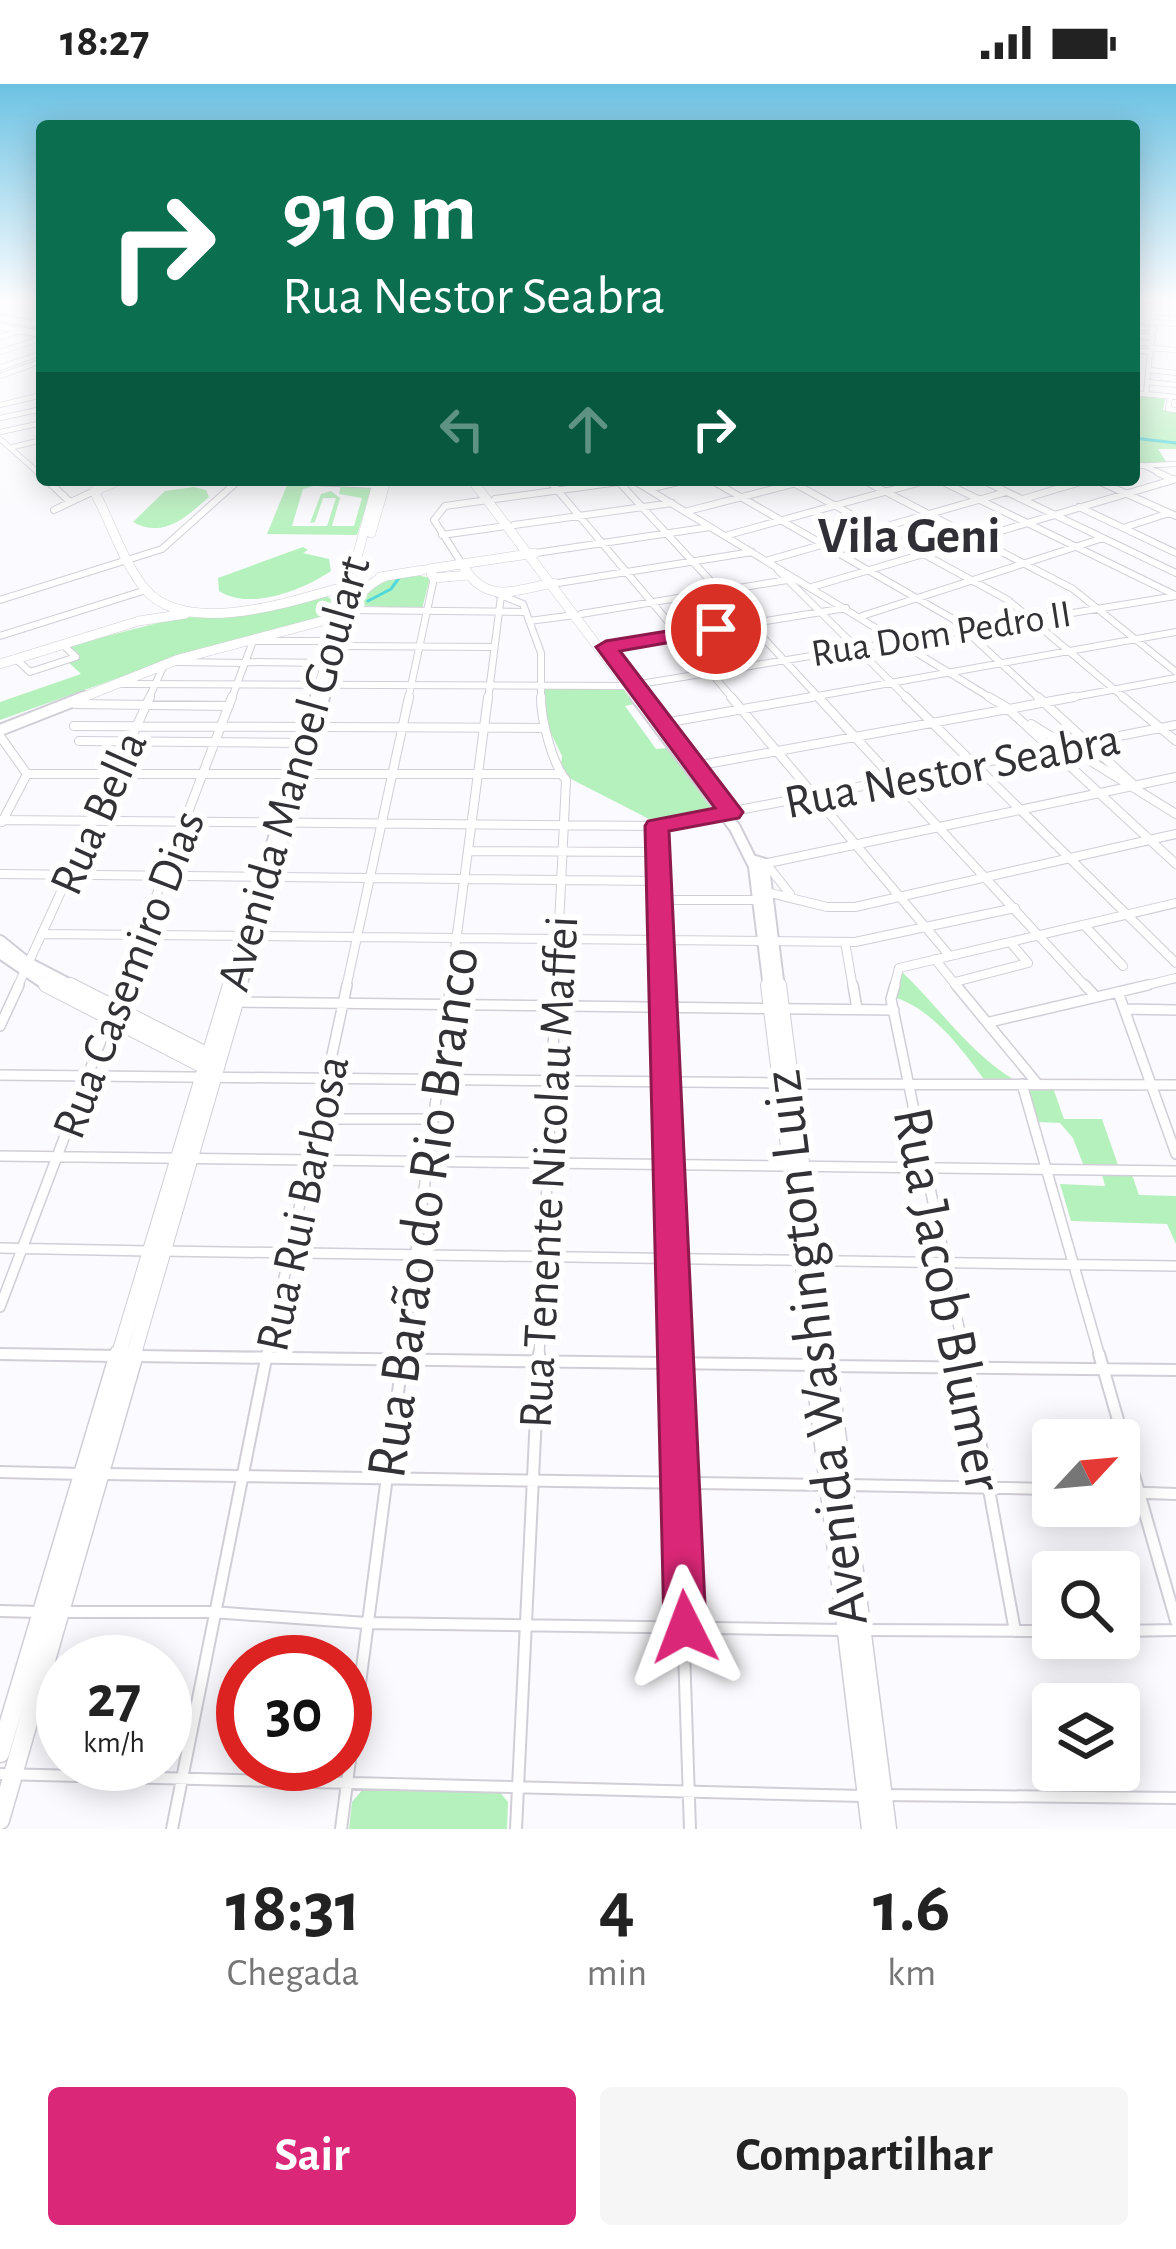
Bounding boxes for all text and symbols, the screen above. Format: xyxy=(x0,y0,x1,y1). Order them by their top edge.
text: 18:27 xyxy=(60,19,149,64)
icon: right xyxy=(84,168,240,324)
text: 910 m xyxy=(282,172,477,256)
text: Rua Nestor Seabra xyxy=(282,270,665,324)
icon: left xyxy=(429,396,495,462)
icon: ahead xyxy=(555,396,621,462)
icon: right xyxy=(681,396,747,462)
district label: Vila Geni xyxy=(818,511,1000,562)
street label: Avenida Manoel Goulart xyxy=(210,551,380,997)
pin xyxy=(665,578,767,680)
street label: Rua Dom Pedro II xyxy=(809,595,1074,674)
icon: arrive xyxy=(683,596,749,662)
street label: Rua Nestor Seabra xyxy=(781,716,1124,828)
street label: Rua Bella xyxy=(43,724,157,902)
street label: Rua Casemiro Dias xyxy=(45,805,214,1146)
street label: Rua Tenente Nicolau Maffei xyxy=(513,915,587,1430)
street label: Rua Barão do Rio Branco xyxy=(358,943,489,1482)
street label: Rua Rui Barbosa xyxy=(249,1051,359,1356)
street label: Avenida Washington Luiz xyxy=(753,1067,878,1629)
street label: Rua Jacob Blumer xyxy=(882,1103,1013,1497)
north arrow xyxy=(1032,1419,1140,1527)
map controls xyxy=(1032,1419,1140,1791)
button: search xyxy=(1032,1551,1140,1659)
position arrow xyxy=(622,1564,748,1690)
speed limit sign: 30 xyxy=(216,1635,372,1791)
text: 27 xyxy=(87,1668,141,1728)
button: layers xyxy=(1032,1683,1140,1791)
text: km/h xyxy=(83,1728,145,1758)
text: 18:31 xyxy=(226,1872,361,1944)
text: 4 xyxy=(599,1872,635,1944)
text: 1.6 xyxy=(873,1872,950,1944)
text: Chegada xyxy=(227,1954,360,1993)
text: min xyxy=(586,1954,647,1993)
text: km xyxy=(887,1954,936,1993)
button: Sair xyxy=(48,2087,576,2225)
button: Compartilhar xyxy=(600,2087,1128,2225)

